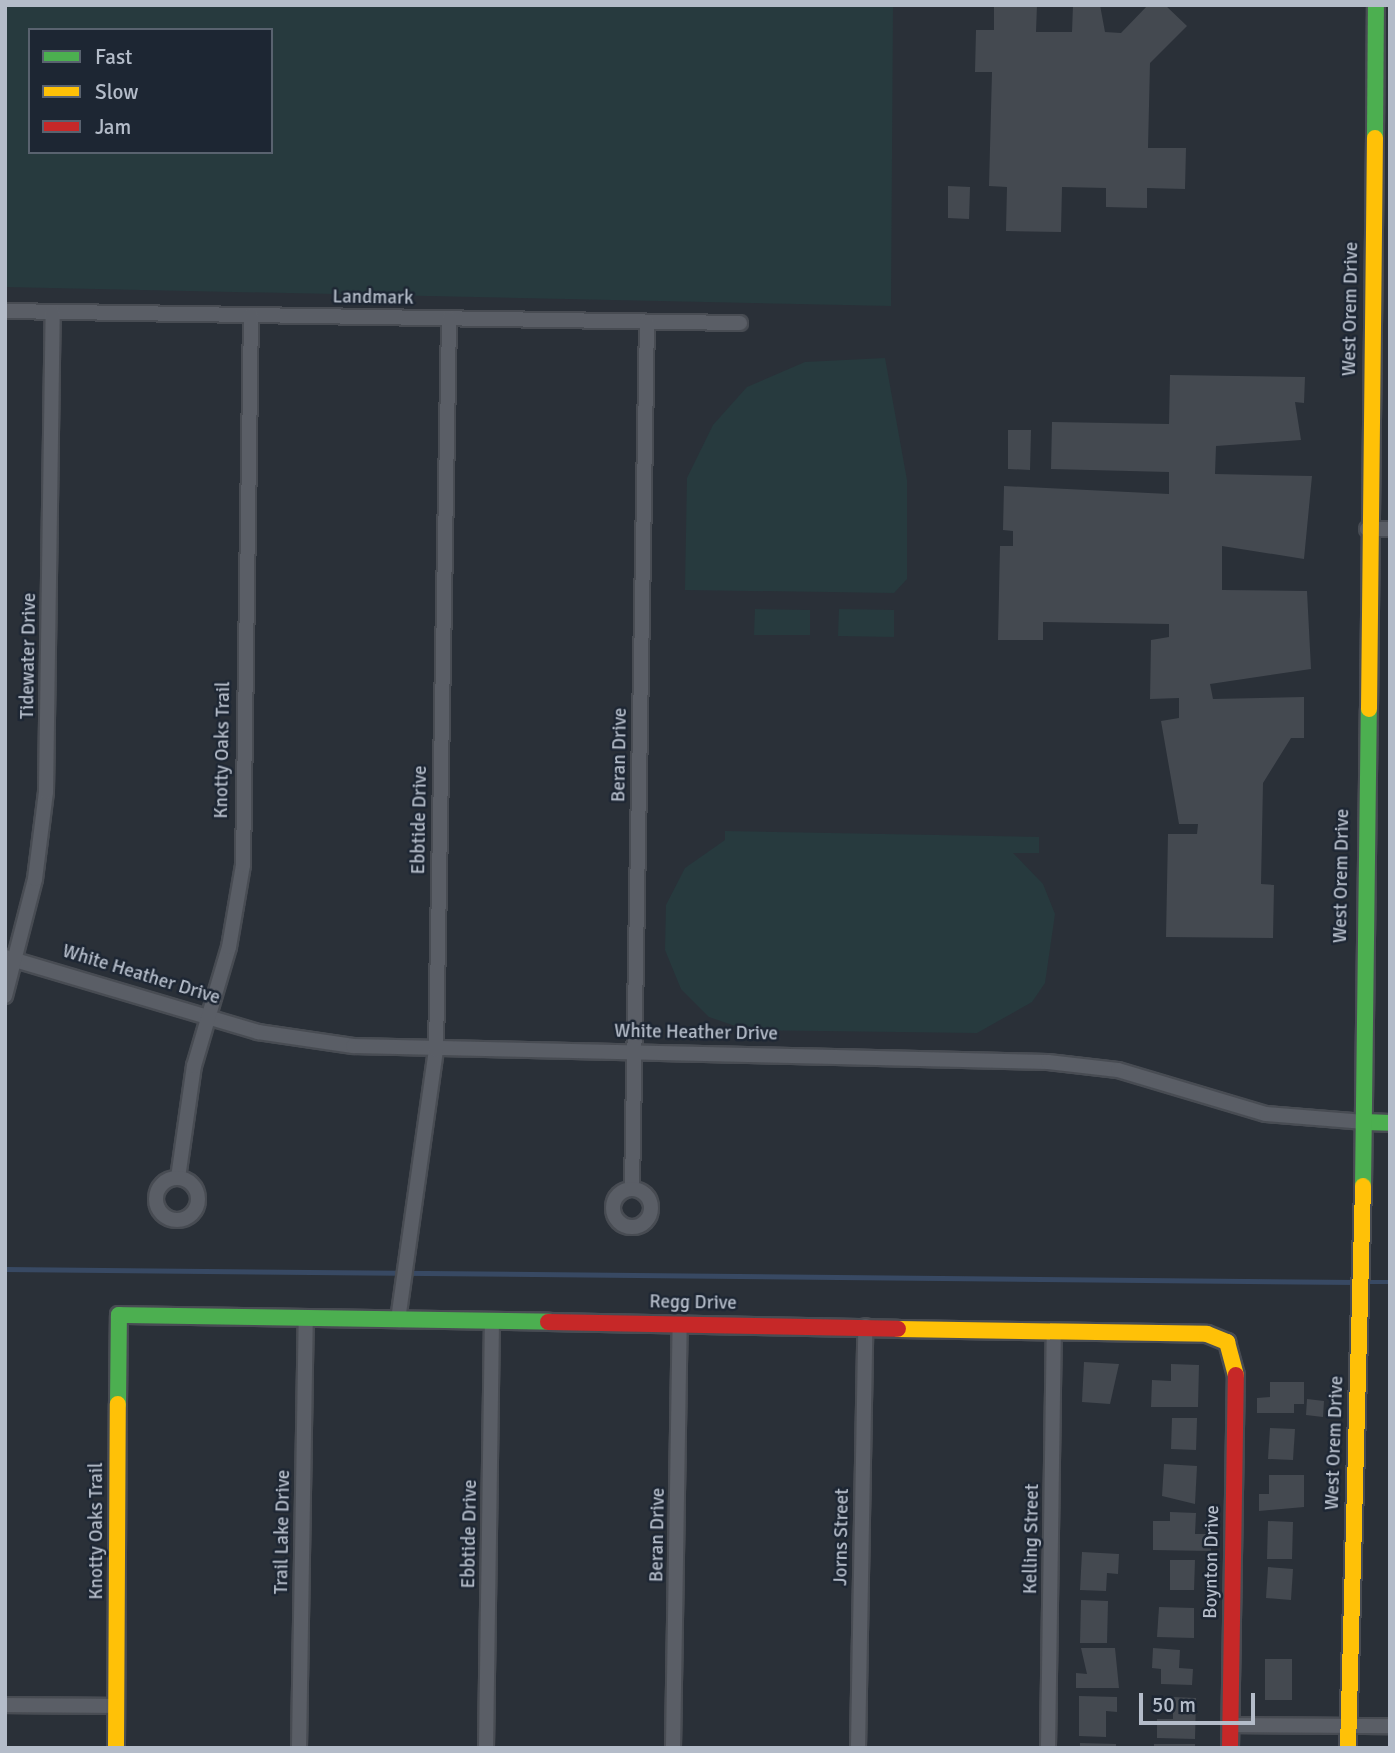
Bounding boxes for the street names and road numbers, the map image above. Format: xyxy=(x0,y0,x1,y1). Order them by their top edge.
street label: West Orem Drive xyxy=(1338,242,1364,376)
street label: Landmark xyxy=(332,286,414,310)
street label: Tidewater Drive xyxy=(16,593,42,719)
street label: Knotty Oaks Trail xyxy=(210,681,236,819)
street label: Beran Drive xyxy=(608,708,632,802)
street label: Ebbtide Drive xyxy=(408,765,432,875)
street label: West Orem Drive xyxy=(1329,809,1355,943)
street label: White Heather Drive xyxy=(59,940,223,1010)
street label: White Heather Drive xyxy=(614,1020,778,1046)
street label: Regg Drive xyxy=(649,1291,737,1315)
street label: West Orem Drive xyxy=(1321,1375,1349,1511)
street label: Knotty Oaks Trail xyxy=(86,1462,108,1600)
street label: Trail Lake Drive xyxy=(271,1470,295,1594)
street label: Ebbtide Drive xyxy=(458,1479,482,1589)
street label: Kelling Street xyxy=(1020,1484,1044,1594)
street label: Beran Drive xyxy=(646,1488,670,1582)
street label: Jorns Street xyxy=(830,1488,854,1586)
street label: Boynton Drive xyxy=(1200,1505,1224,1619)

